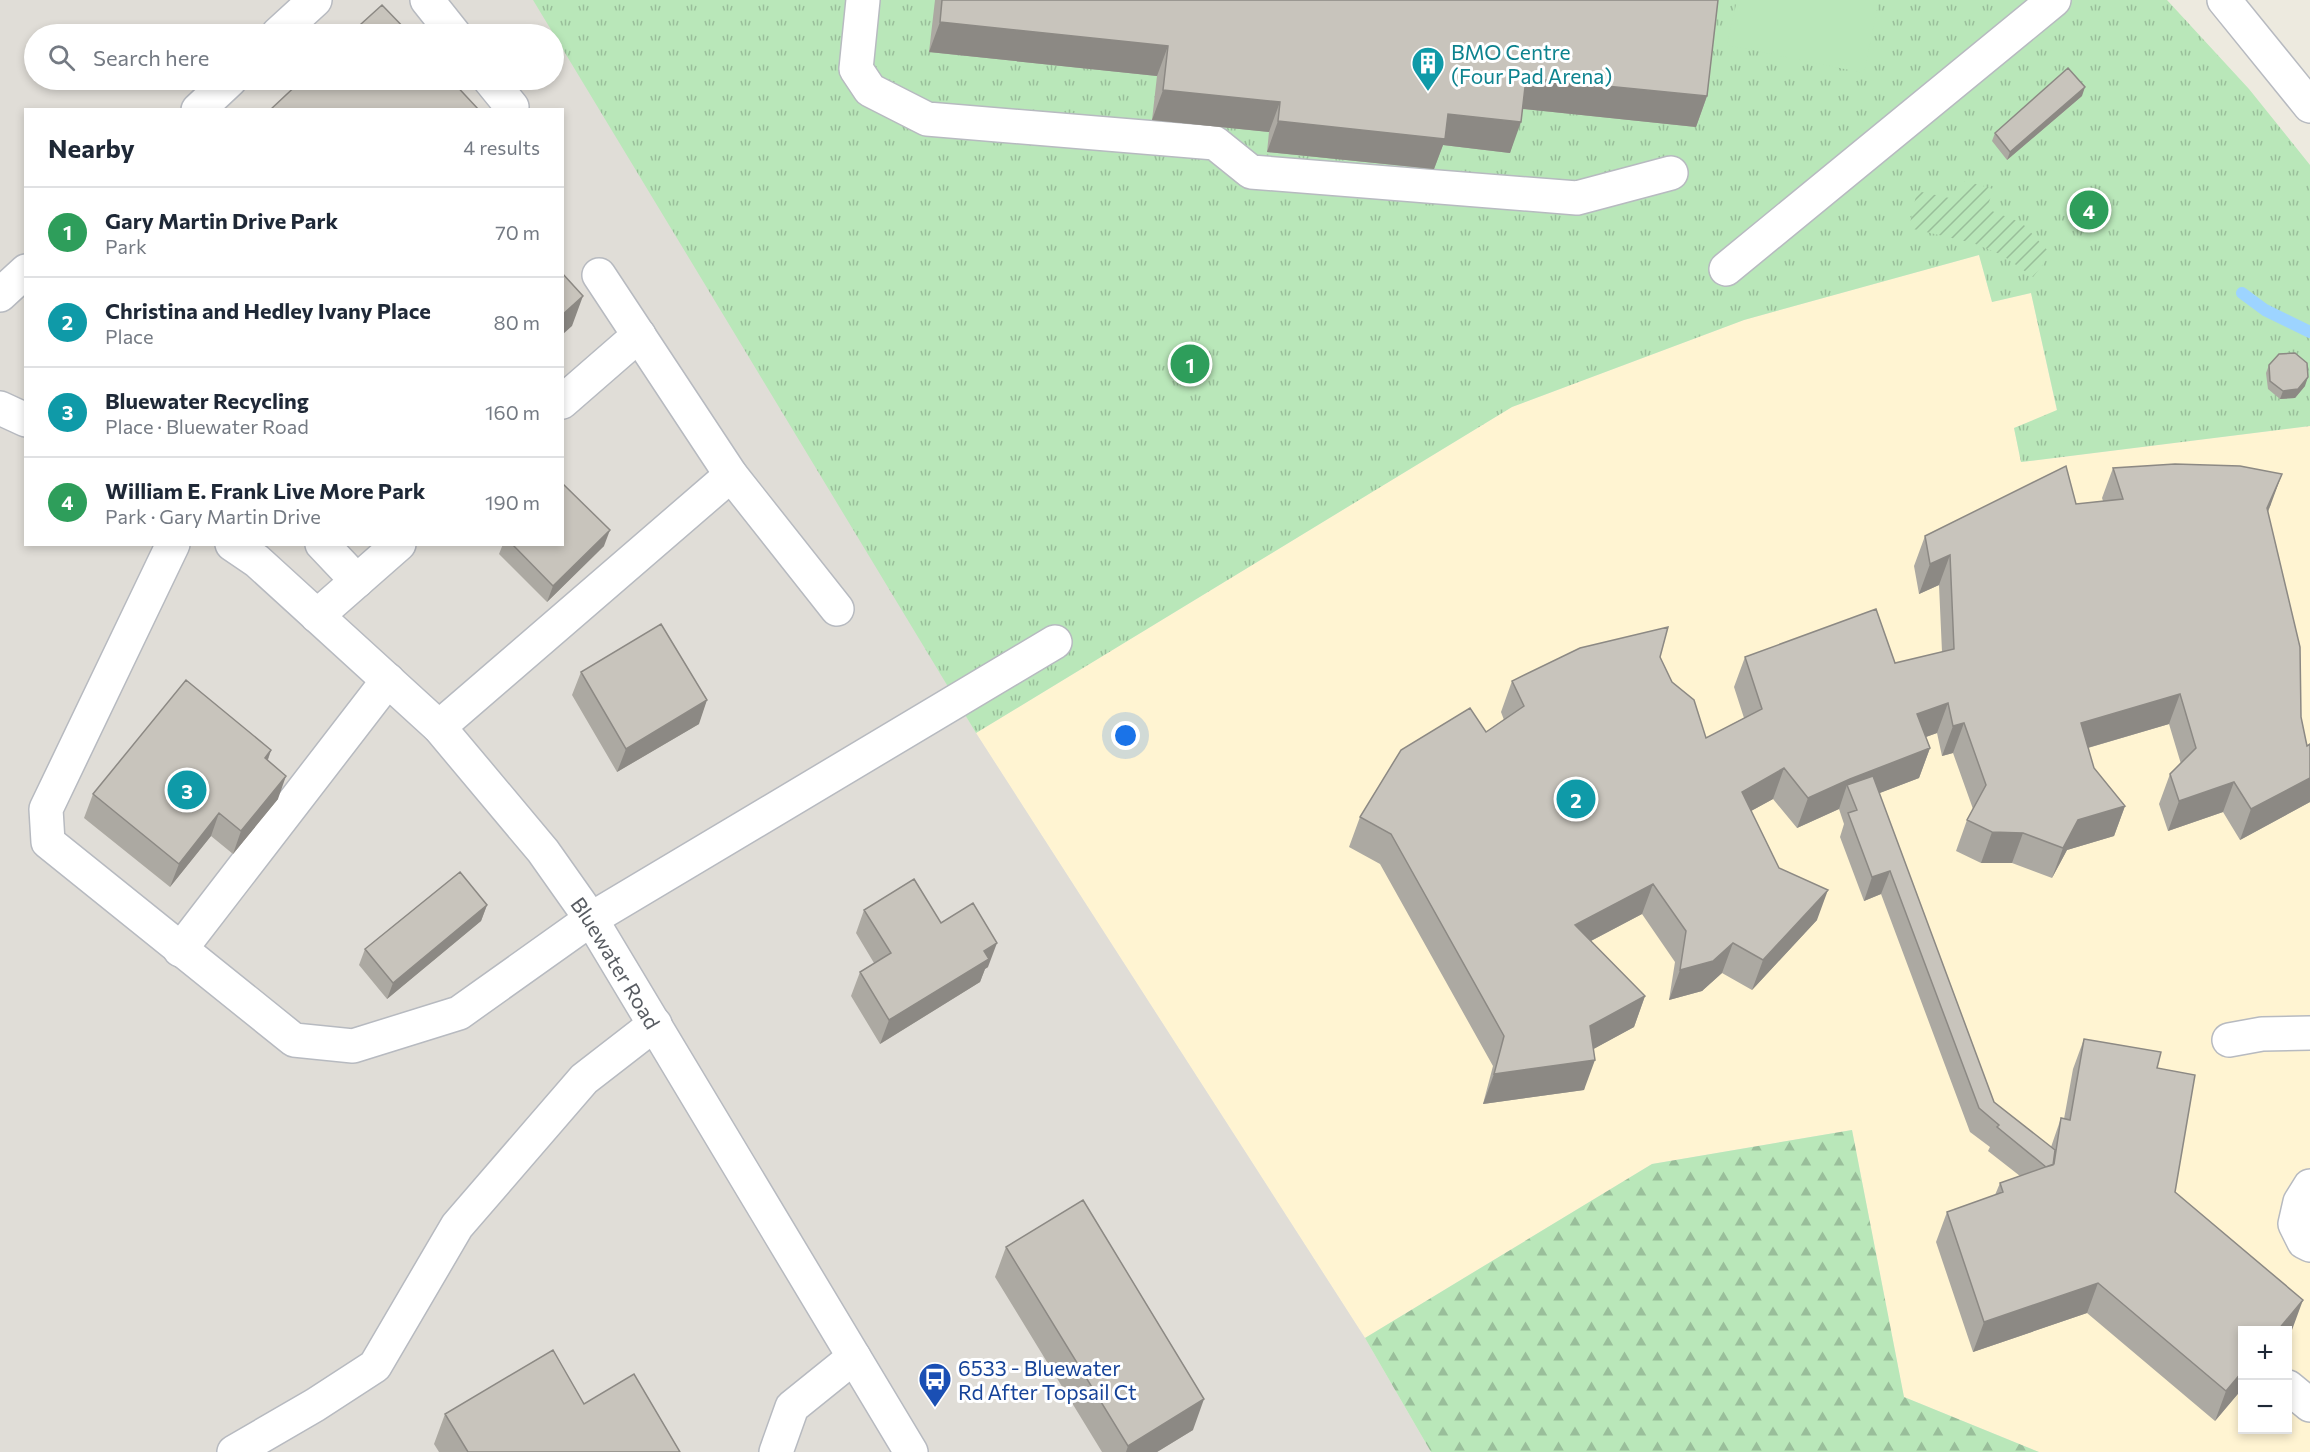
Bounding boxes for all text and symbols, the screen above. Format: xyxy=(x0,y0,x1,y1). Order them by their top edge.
search box xyxy=(24,24,564,90)
place label: BMO Centre (Four Pad Arena) xyxy=(1451,39,1612,88)
icon: search xyxy=(45,41,78,74)
text: Search here xyxy=(93,44,209,71)
building icon: BMO Centre (Four Pad Arena) xyxy=(1410,45,1446,92)
text: Nearby xyxy=(48,132,135,163)
text: 4 results xyxy=(463,135,540,159)
pin: 4 xyxy=(2070,188,2108,232)
text: Gary Martin Drive Park xyxy=(105,207,338,234)
text: 1 xyxy=(63,220,72,244)
text: 70 m xyxy=(495,220,540,244)
text: Park xyxy=(105,234,147,258)
text: Christina and Hedley Ivany Place xyxy=(105,297,431,324)
text: 2 xyxy=(62,310,73,334)
text: 80 m xyxy=(494,310,540,334)
text: Place xyxy=(105,324,154,348)
pin: 1 xyxy=(1170,342,1210,386)
text: Bluewater Recycling xyxy=(105,387,309,414)
text: 3 xyxy=(62,400,73,424)
text: 160 m xyxy=(485,400,540,424)
text: Place · Bluewater Road xyxy=(105,414,309,438)
text: William E. Frank Live More Park xyxy=(105,477,425,504)
text: 4 xyxy=(61,490,74,514)
text: 190 m xyxy=(485,490,540,514)
text: Park · Gary Martin Drive xyxy=(105,504,321,528)
your location xyxy=(1111,721,1140,750)
pin: 3 xyxy=(168,768,207,812)
pin: 2 xyxy=(1556,776,1596,822)
street label: Bluewater Road xyxy=(567,892,666,1033)
map controls xyxy=(2238,1326,2292,1434)
button: + xyxy=(2238,1326,2292,1380)
place label: 6533 - Bluewater Rd After Topsail Ct xyxy=(958,1355,1137,1404)
bus stop icon: 6533 - Bluewater Rd After Topsail Ct xyxy=(917,1361,953,1408)
button: − xyxy=(2238,1380,2292,1434)

